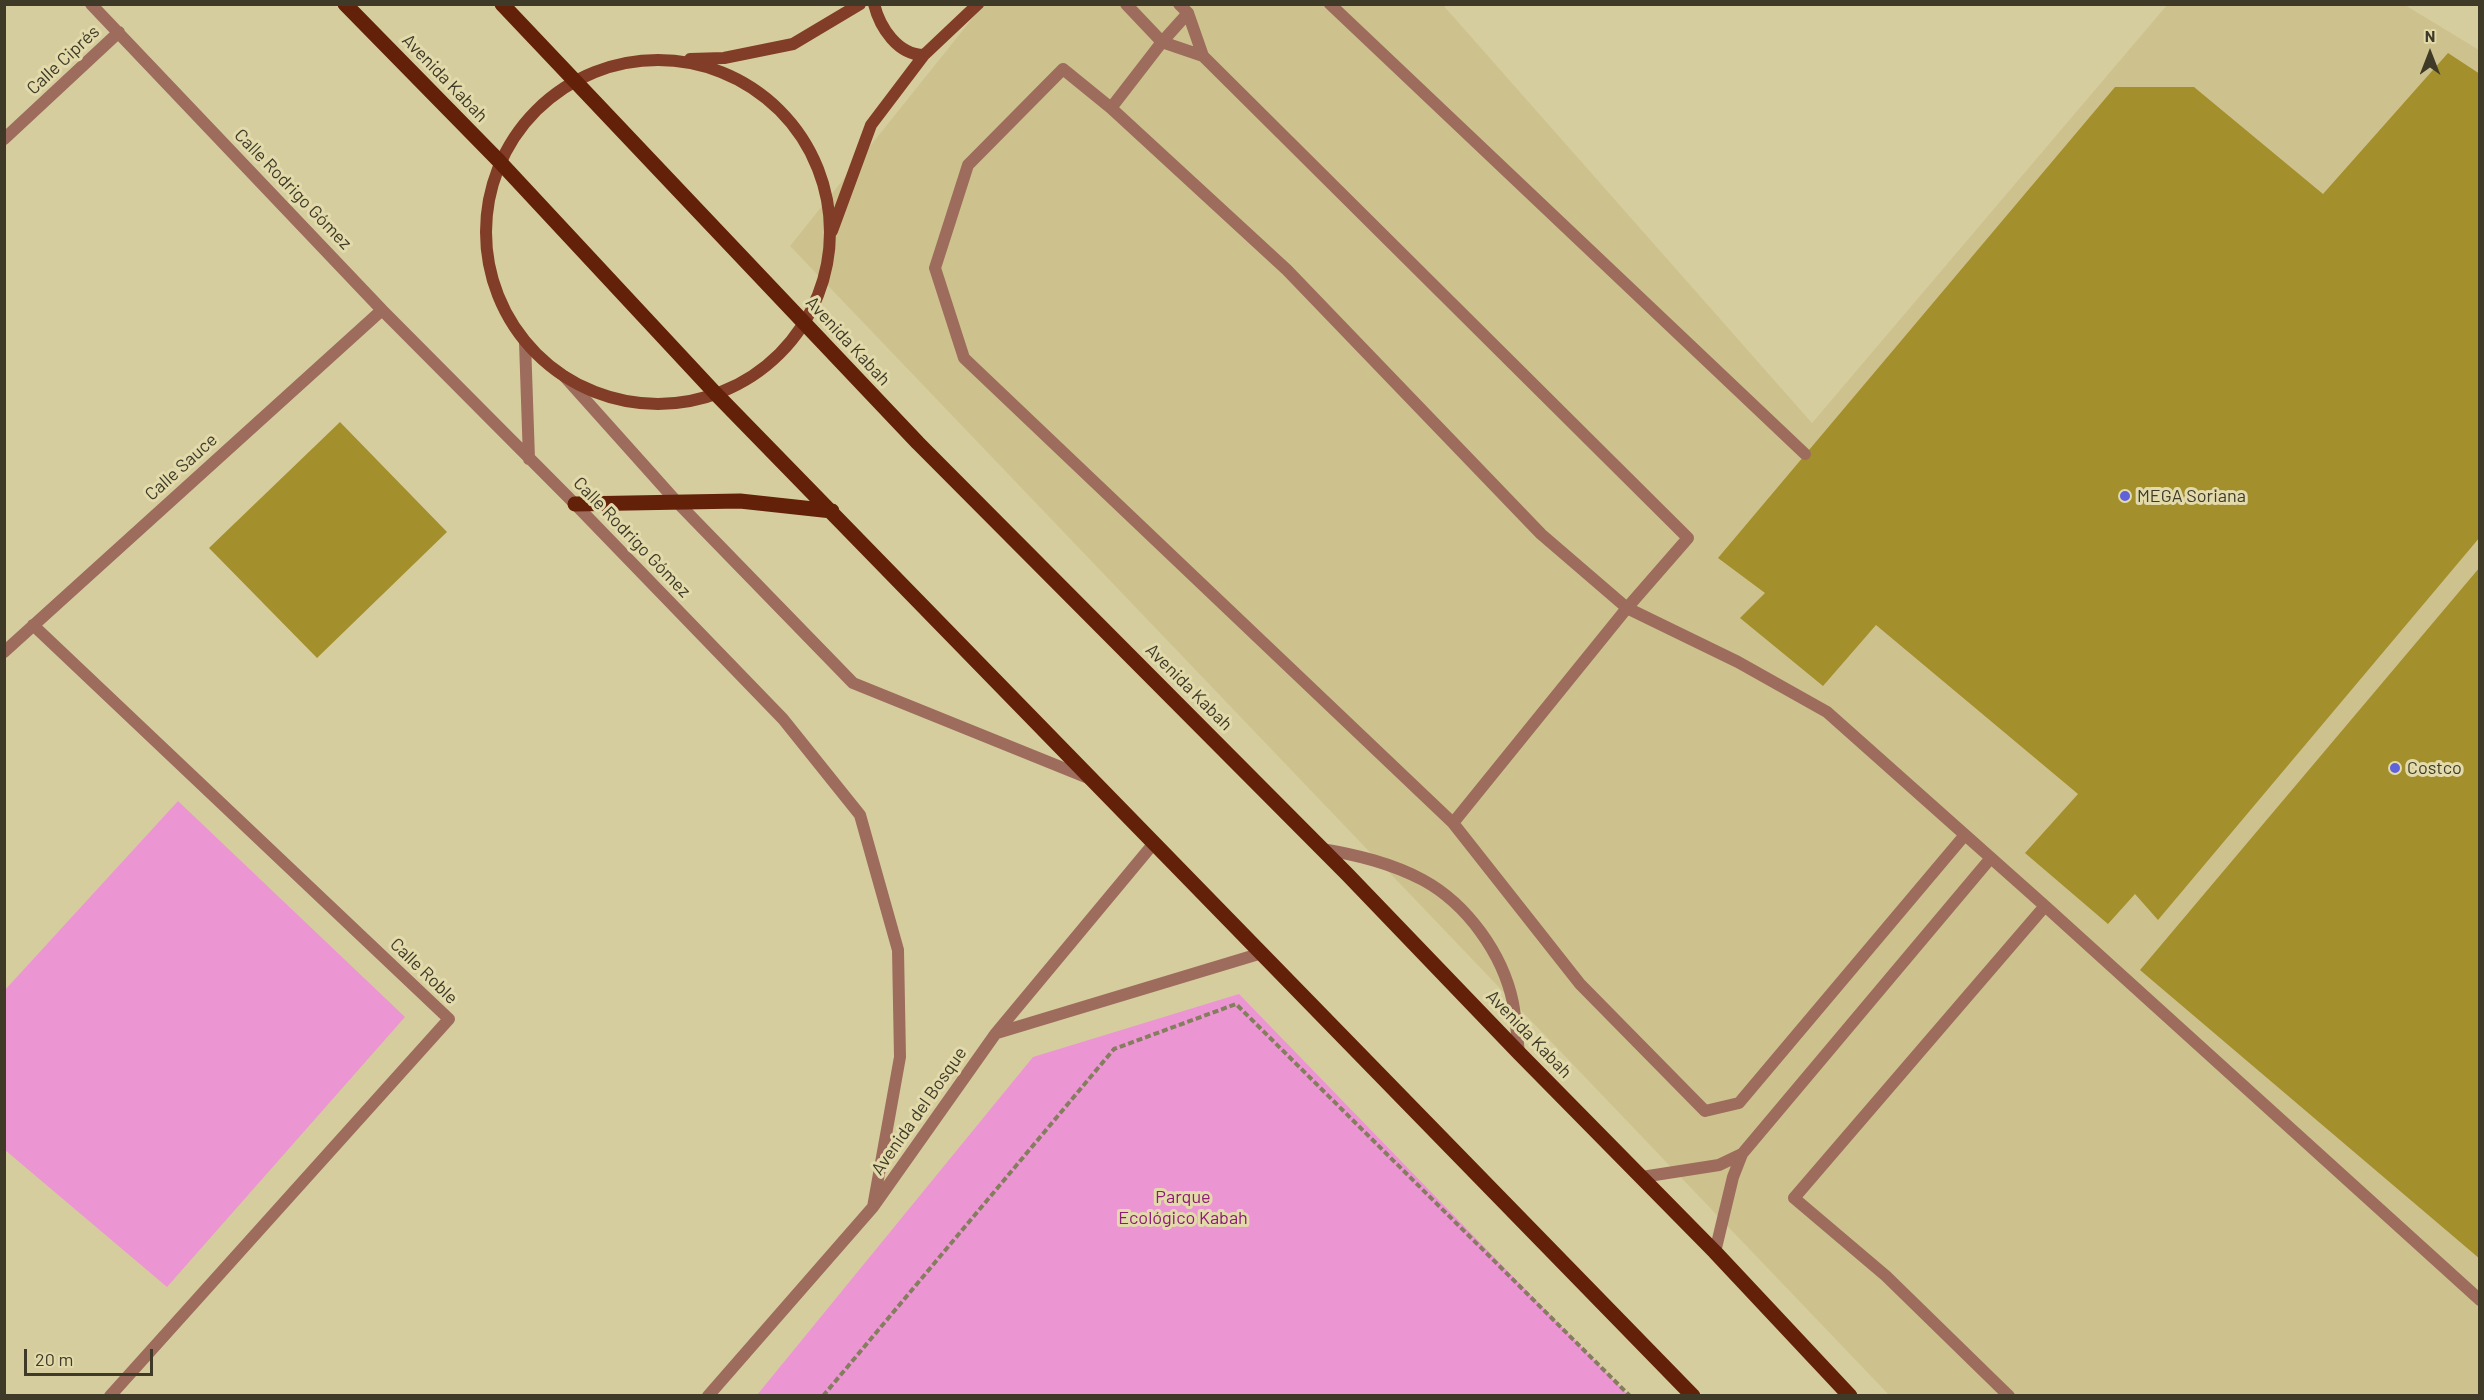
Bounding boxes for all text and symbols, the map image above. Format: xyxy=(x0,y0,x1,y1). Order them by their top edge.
street label: Calle Ciprés xyxy=(22,21,104,99)
north arrow xyxy=(2400,24,2460,84)
text: N xyxy=(2425,26,2435,45)
street label: Avenida Kabah xyxy=(398,29,492,127)
street label: Calle Rodrigo Gómez xyxy=(230,124,356,254)
street label: Avenida Kabah xyxy=(801,292,895,390)
street label: Calle Sauce xyxy=(140,429,222,505)
street label: Calle Rodrigo Gómez xyxy=(569,472,695,602)
place label: MEGA Soriana xyxy=(2137,485,2246,507)
marker: MEGA Soriana xyxy=(2118,489,2132,503)
street label: Avenida Kabah xyxy=(1141,639,1237,735)
place label: Costco xyxy=(2407,757,2462,779)
marker: Costco xyxy=(2388,761,2402,775)
street label: Calle Roble xyxy=(386,933,462,1009)
street label: Avenida Kabah xyxy=(1482,985,1576,1083)
street label: Avenida del Bosque xyxy=(867,1043,971,1179)
park label: Parque Ecológico Kabah xyxy=(1118,1186,1248,1228)
scale bar xyxy=(27,1337,156,1375)
text: 20 m xyxy=(35,1348,73,1370)

